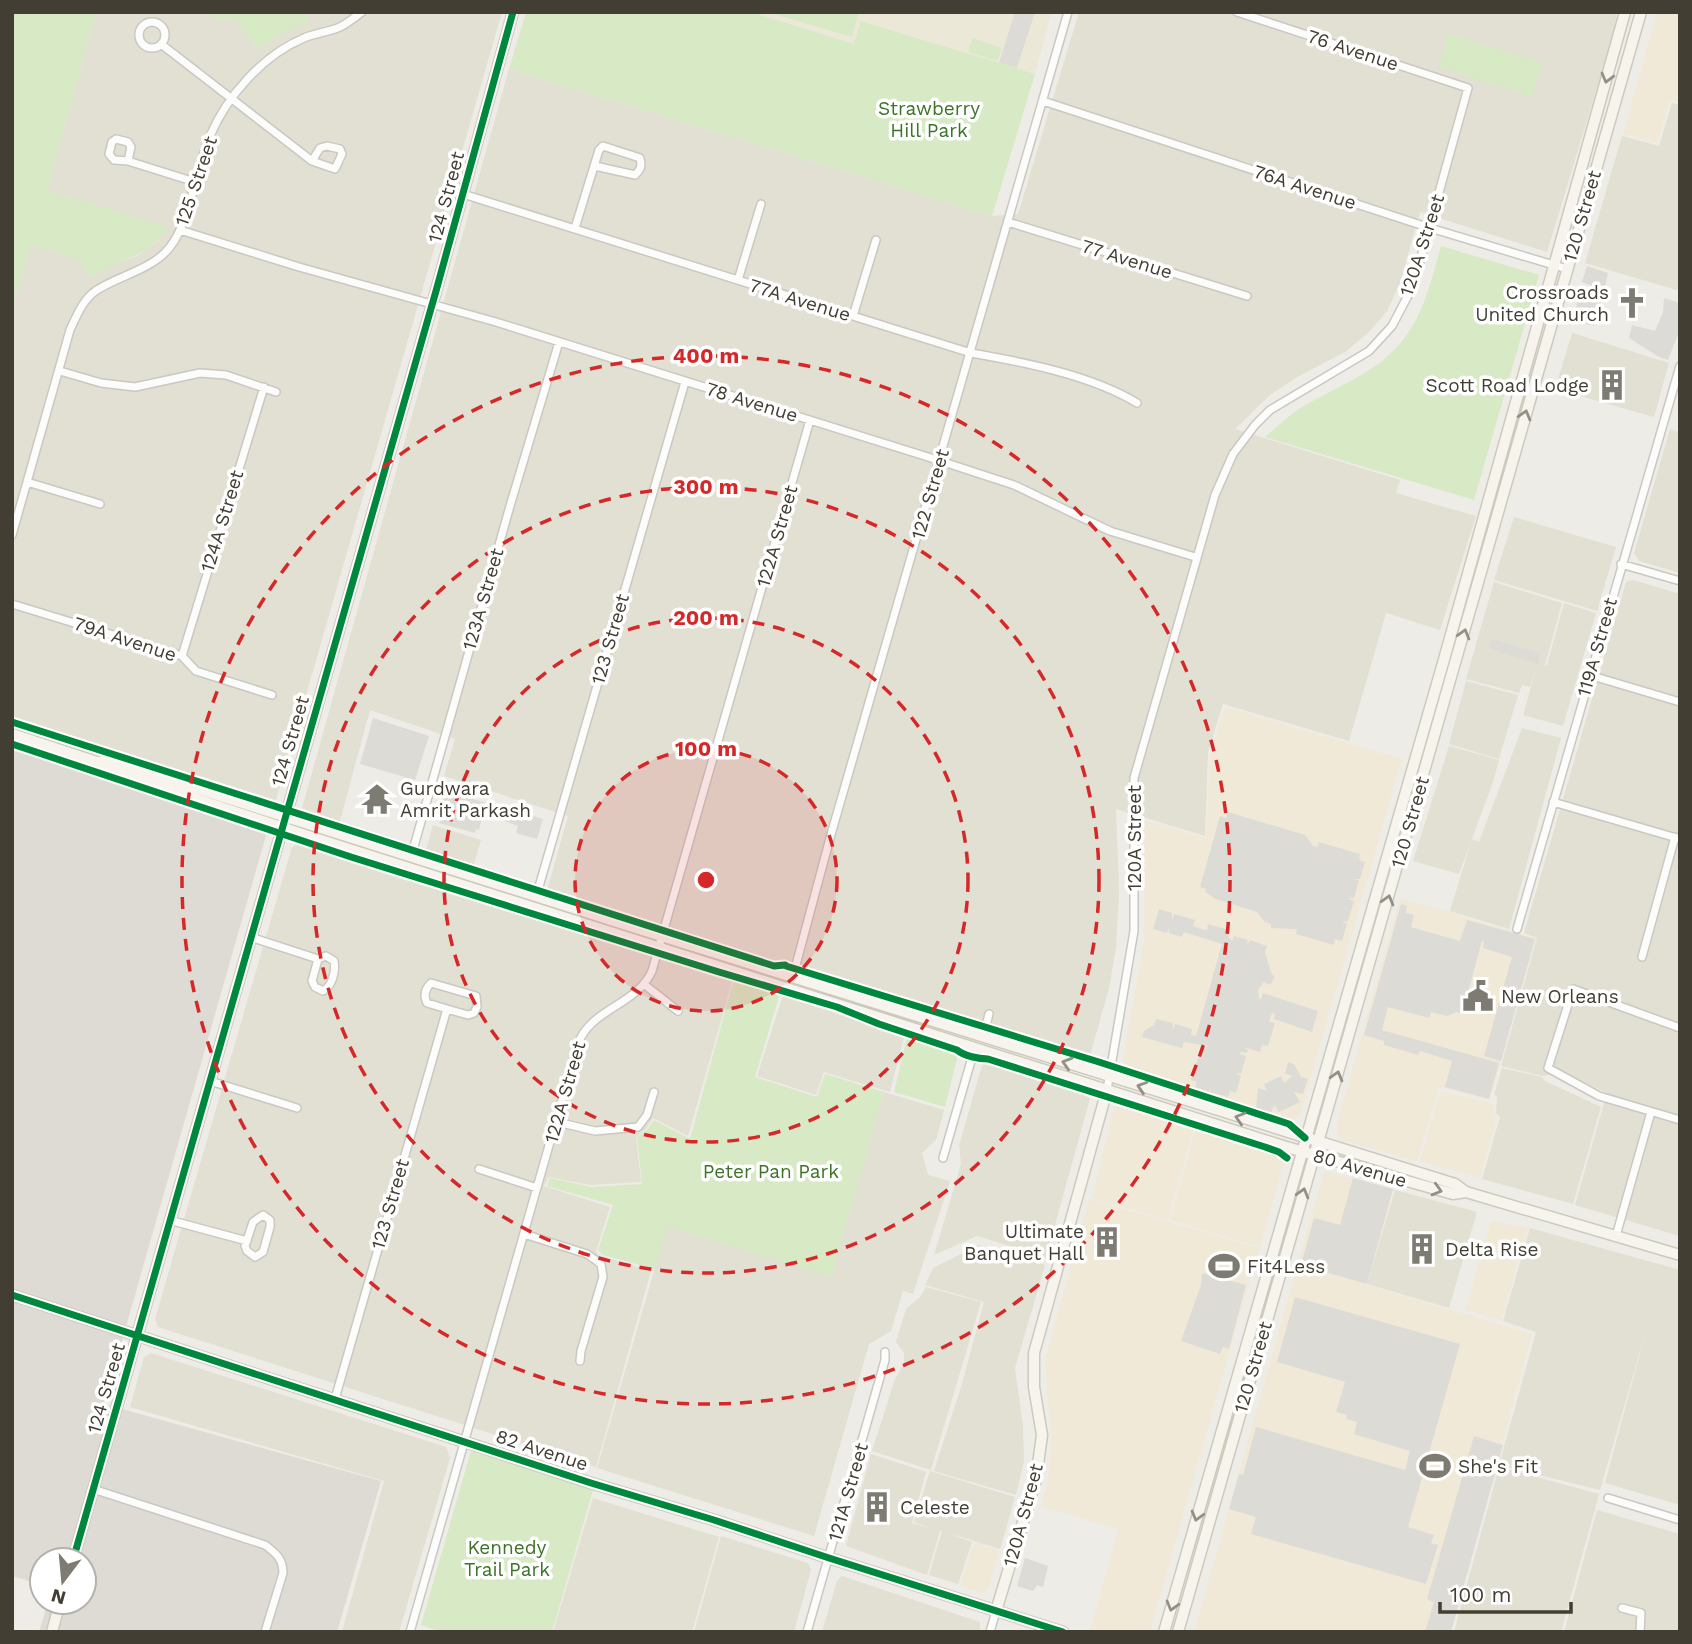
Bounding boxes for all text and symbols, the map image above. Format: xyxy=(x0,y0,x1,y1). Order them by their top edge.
street label: 76 Avenue xyxy=(1304,24,1402,76)
one-way arrow xyxy=(1600,72,1615,84)
park label: Strawberry Hill Park xyxy=(878,97,980,142)
street label: 125 Street xyxy=(170,133,222,229)
street label: 124 Street xyxy=(423,149,469,245)
street label: 76A Avenue xyxy=(1251,160,1359,214)
street label: 120 Street xyxy=(1558,168,1606,264)
street label: 120A Street xyxy=(1395,191,1449,299)
street label: 77 Avenue xyxy=(1079,234,1175,284)
street label: 77A Avenue xyxy=(746,274,854,326)
place label: Crossroads United Church xyxy=(1475,281,1609,326)
church icon: Crossroads United Church xyxy=(1615,286,1649,320)
text: 400 m xyxy=(673,343,739,368)
building icon: Scott Road Lodge xyxy=(1595,368,1629,402)
place label: Scott Road Lodge xyxy=(1425,374,1589,397)
street label: 78 Avenue xyxy=(703,377,801,427)
one-way arrow xyxy=(1517,409,1532,421)
street label: 122 Street xyxy=(906,446,954,542)
street label: 124A Street xyxy=(196,467,248,575)
text: 300 m xyxy=(673,474,739,499)
street label: 122A Street xyxy=(751,482,803,590)
street label: 123A Street xyxy=(457,545,509,653)
street label: 123 Street xyxy=(586,591,634,687)
street label: 119A Street xyxy=(1572,595,1622,699)
text: 200 m xyxy=(673,605,739,630)
street label: 79A Avenue xyxy=(71,612,179,666)
one-way arrow xyxy=(1455,628,1470,640)
street label: 124 Street xyxy=(266,693,314,789)
text: 100 m xyxy=(675,736,737,761)
street label: 120 Street xyxy=(1386,774,1434,870)
place label: Gurdwara Amrit Parkash xyxy=(400,777,531,822)
temple icon: Gurdwara Amrit Parkash xyxy=(360,782,394,816)
street label: 120A Street xyxy=(1123,785,1146,891)
centre of rings xyxy=(694,868,718,892)
one-way arrow xyxy=(1380,894,1395,906)
public building icon: New Orleans xyxy=(1461,979,1495,1013)
place label: New Orleans xyxy=(1501,985,1619,1008)
street label: 122A Street xyxy=(539,1038,591,1146)
one-way arrow xyxy=(1062,1056,1074,1071)
one-way arrow xyxy=(1328,1070,1343,1082)
one-way arrow xyxy=(1137,1081,1149,1095)
one-way arrow xyxy=(1234,1111,1246,1126)
street label: 80 Avenue xyxy=(1310,1144,1410,1192)
street label: 123 Street xyxy=(366,1156,414,1252)
park label: Peter Pan Park xyxy=(703,1160,839,1183)
one-way arrow xyxy=(1431,1182,1443,1196)
one-way arrow xyxy=(1295,1187,1310,1199)
place label: Ultimate Banquet Hall xyxy=(964,1220,1084,1265)
building icon: Ultimate Banquet Hall xyxy=(1090,1225,1124,1259)
building icon: Delta Rise xyxy=(1405,1232,1439,1266)
place label: Delta Rise xyxy=(1445,1238,1538,1261)
sports icon: Fit4Less xyxy=(1207,1249,1241,1283)
place label: Fit4Less xyxy=(1247,1255,1325,1278)
street label: 120 Street xyxy=(1229,1319,1277,1415)
street label: 124 Street xyxy=(82,1340,130,1436)
street label: 82 Avenue xyxy=(493,1424,591,1476)
street label: 121A Street xyxy=(823,1440,873,1544)
sports icon: She's Fit xyxy=(1418,1449,1452,1483)
place label: She's Fit xyxy=(1458,1455,1538,1478)
street label: 120A Street xyxy=(998,1461,1048,1569)
building icon: Celeste xyxy=(860,1490,894,1524)
place label: Celeste xyxy=(900,1496,970,1519)
one-way arrow xyxy=(1191,1510,1206,1522)
park label: Kennedy Trail Park xyxy=(464,1536,550,1581)
north arrow xyxy=(28,1546,98,1616)
scale bar xyxy=(1440,1570,1571,1614)
text: 100 m xyxy=(1450,1582,1512,1607)
text: N xyxy=(49,1584,68,1610)
one-way arrow xyxy=(1165,1599,1180,1611)

